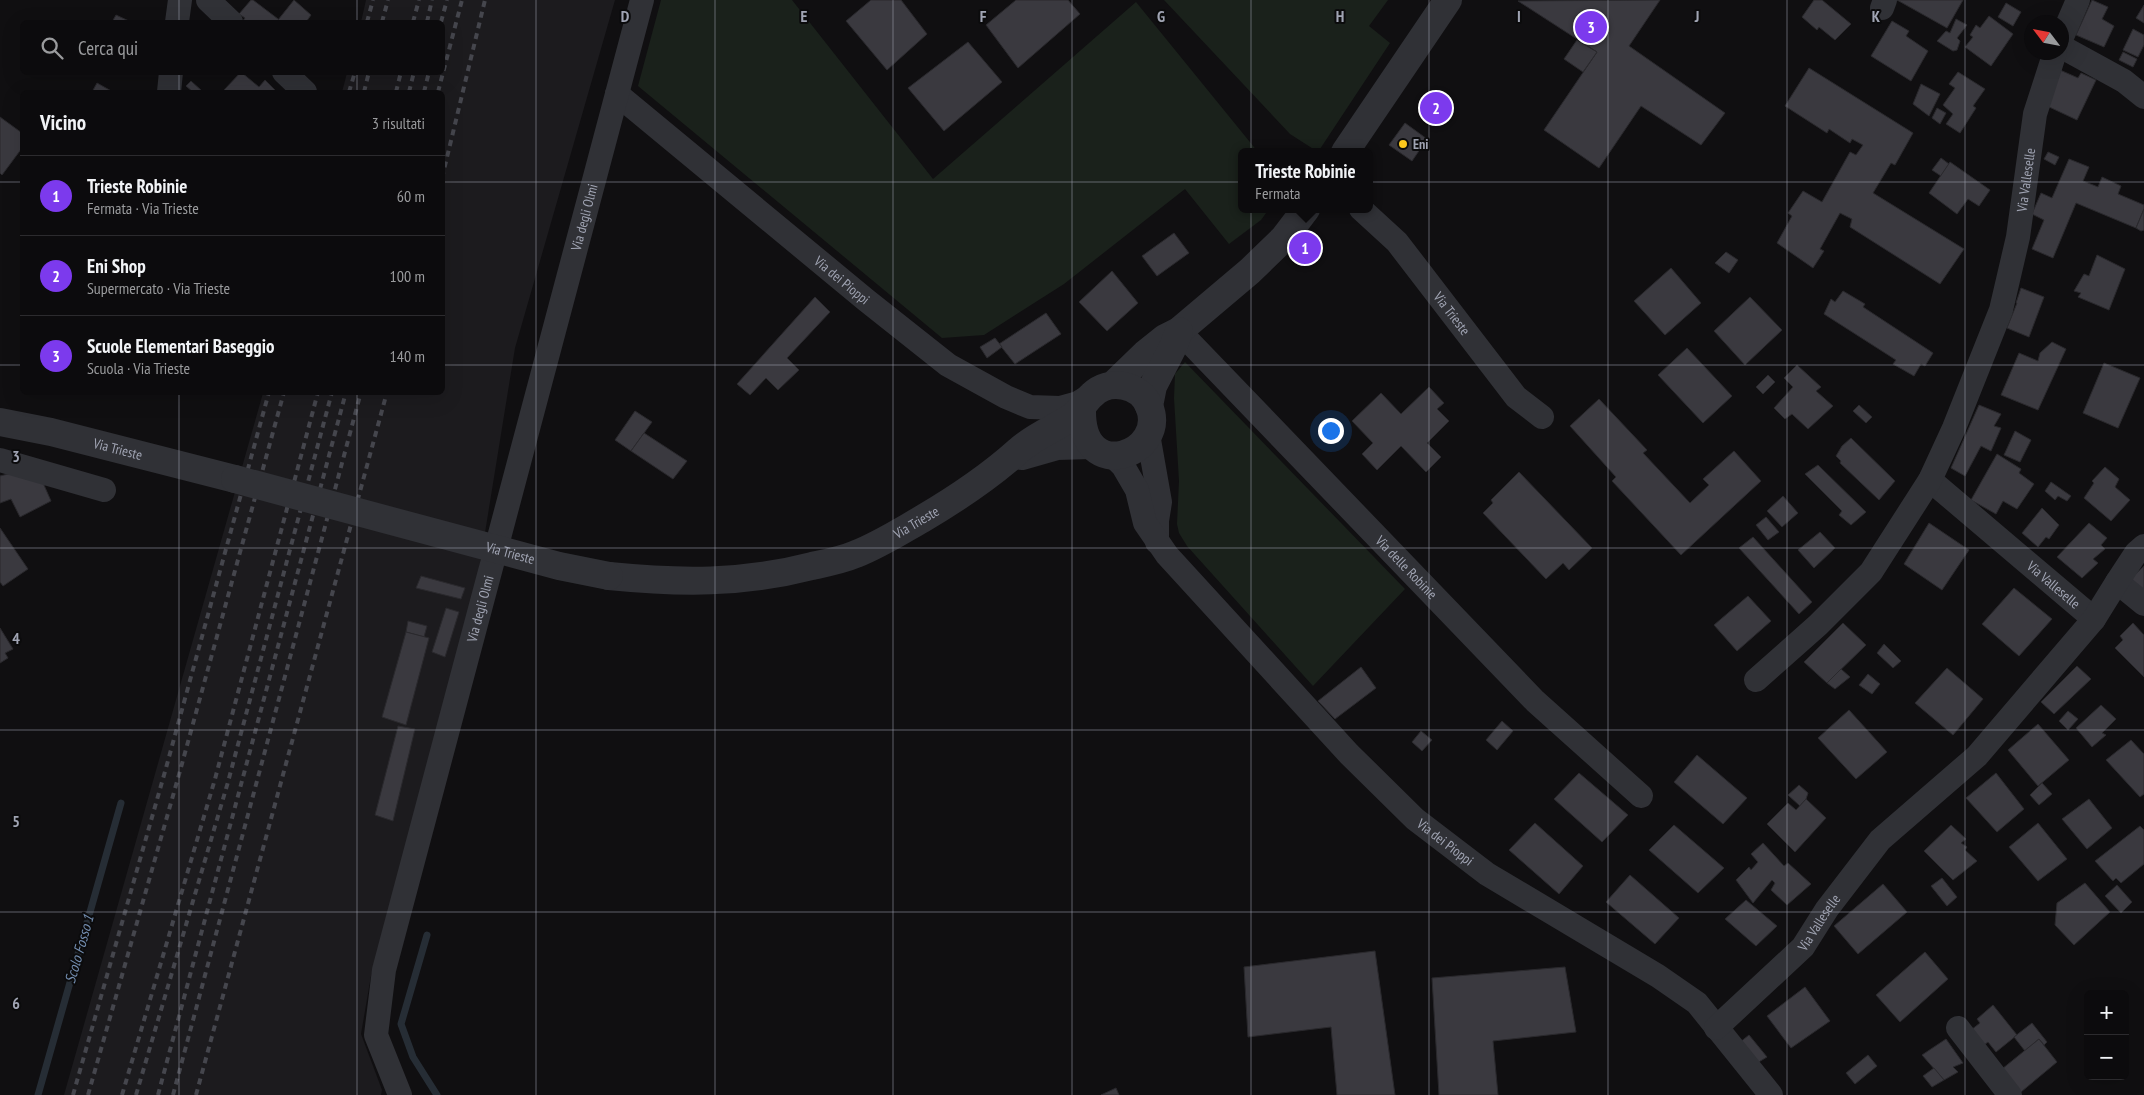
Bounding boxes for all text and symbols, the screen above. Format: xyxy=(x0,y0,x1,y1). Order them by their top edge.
text: D xyxy=(621,6,630,26)
text: E xyxy=(801,6,808,26)
text: F xyxy=(980,6,987,26)
text: G xyxy=(1157,6,1165,26)
text: H xyxy=(1336,6,1344,26)
text: I xyxy=(1517,6,1521,26)
text: J xyxy=(1694,6,1699,26)
text: K xyxy=(1872,6,1881,26)
pin: 3 xyxy=(1575,8,1607,46)
north arrow xyxy=(2024,15,2069,60)
search box xyxy=(20,20,445,75)
icon: search xyxy=(38,34,66,62)
text: Cerca qui xyxy=(78,36,138,60)
pin: 2 xyxy=(1420,89,1452,127)
text: Vicino xyxy=(40,109,86,136)
text: 3 risultati xyxy=(372,113,425,133)
place label: Eni xyxy=(1413,135,1428,153)
marker: Eni xyxy=(1397,138,1409,150)
street label: Via Valleselle xyxy=(2012,147,2039,214)
popup xyxy=(1238,148,1373,213)
text: Trieste Robinie xyxy=(1255,159,1356,183)
text: Trieste Robinie xyxy=(87,174,187,198)
street label: Via degli Olmi xyxy=(566,182,602,254)
text: Fermata xyxy=(1255,183,1301,203)
text: 1 xyxy=(52,186,60,206)
text: 60 m xyxy=(397,186,425,206)
text: Fermata · Via Trieste xyxy=(87,198,199,218)
pin: 1 xyxy=(1289,229,1321,267)
street label: Via dei Pioppi xyxy=(810,251,873,308)
text: Eni Shop xyxy=(87,254,146,278)
text: 2 xyxy=(52,266,60,286)
text: 100 m xyxy=(390,266,425,286)
text: Supermercato · Via Trieste xyxy=(87,278,230,298)
street label: Via Trieste xyxy=(1429,287,1474,339)
text: Scuole Elementari Baseggio xyxy=(87,334,274,358)
text: 3 xyxy=(52,346,60,366)
text: 140 m xyxy=(390,346,425,366)
text: Scuola · Via Trieste xyxy=(87,358,190,378)
your location xyxy=(1318,418,1344,444)
street label: Via Trieste xyxy=(91,434,144,464)
text: 3 xyxy=(12,446,20,466)
street label: Via Trieste xyxy=(889,502,942,543)
street label: Via delle Robinie xyxy=(1371,531,1441,603)
street label: Via Trieste xyxy=(483,538,537,568)
street label: Via Valleselle xyxy=(2022,556,2084,613)
street label: Via degli Olmi xyxy=(462,573,498,645)
text: 4 xyxy=(12,628,20,648)
text: 5 xyxy=(12,811,20,831)
street label: Via dei Pioppi xyxy=(1412,814,1477,869)
street label: Via Valleselle xyxy=(1793,890,1844,955)
water label: Scolo Fosso 1 xyxy=(60,912,98,985)
map controls xyxy=(2084,990,2129,1080)
button: + xyxy=(2084,990,2129,1035)
text: 6 xyxy=(12,993,20,1013)
button: − xyxy=(2084,1035,2129,1080)

